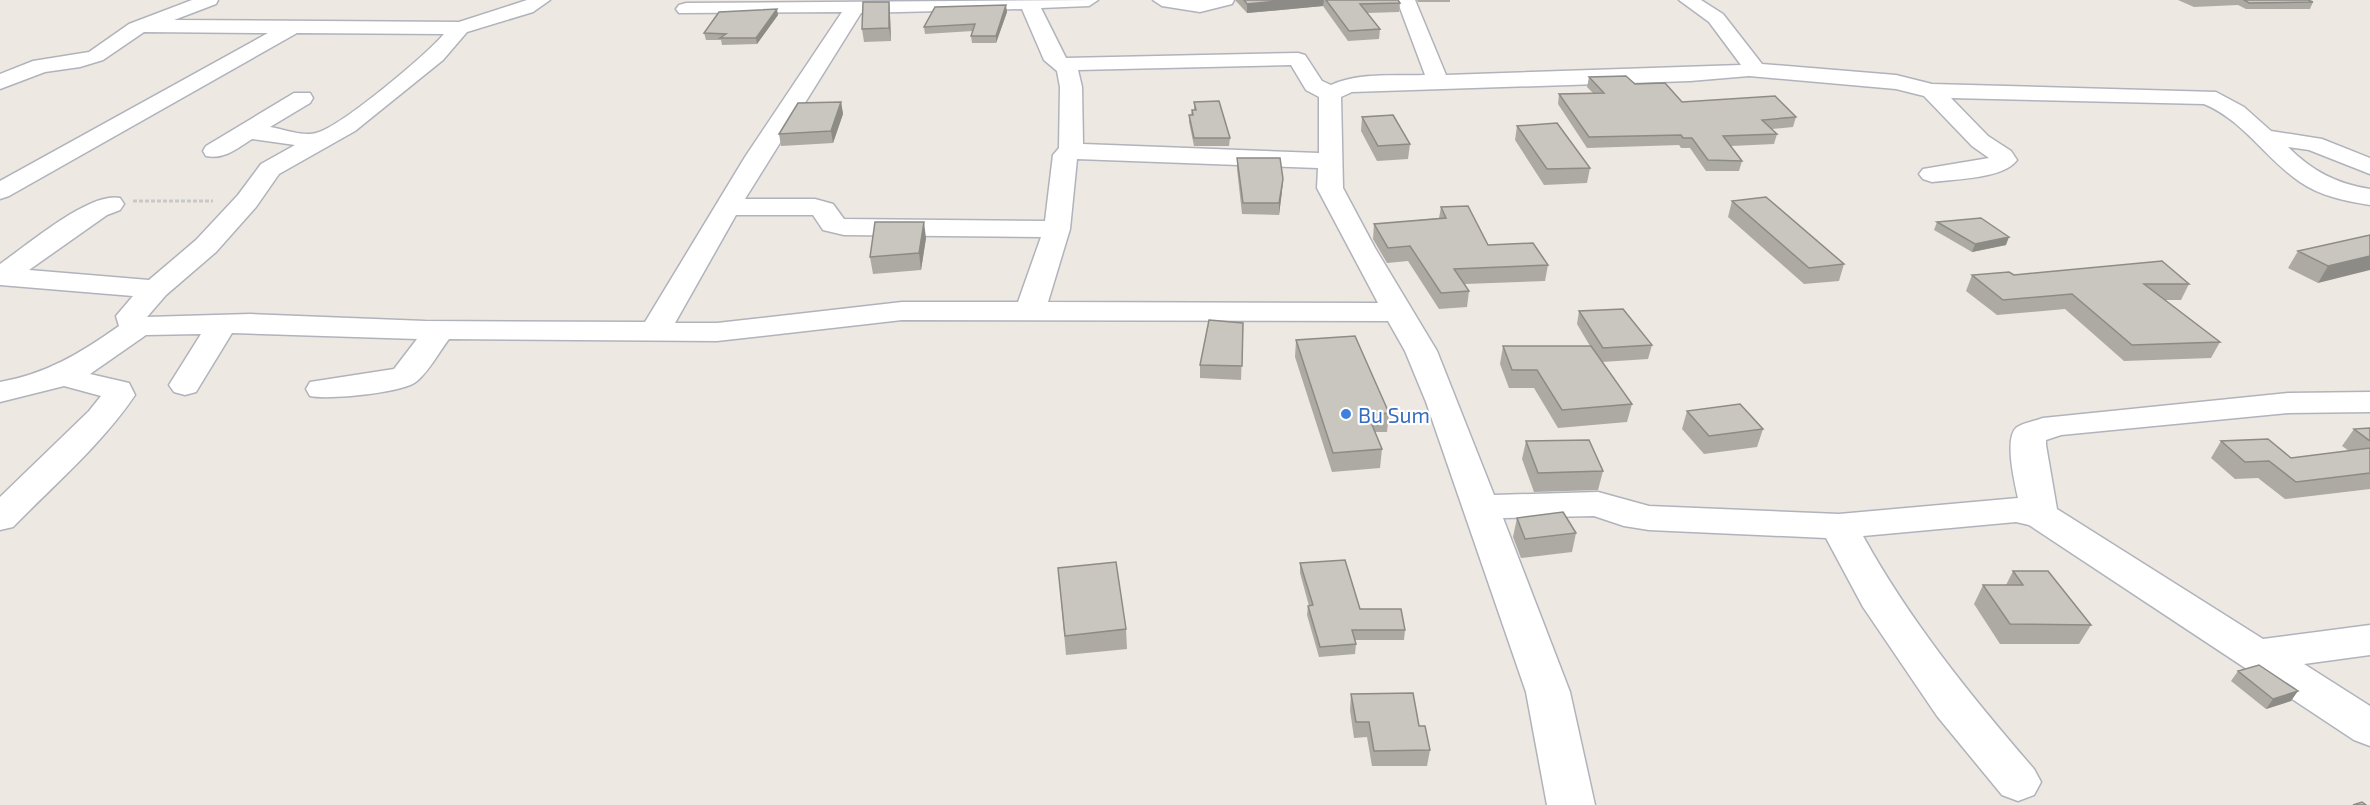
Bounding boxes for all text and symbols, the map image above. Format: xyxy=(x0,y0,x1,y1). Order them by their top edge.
place label: Bu Sum xyxy=(1358,402,1430,427)
marker: Bu Sum xyxy=(1339,407,1353,421)

